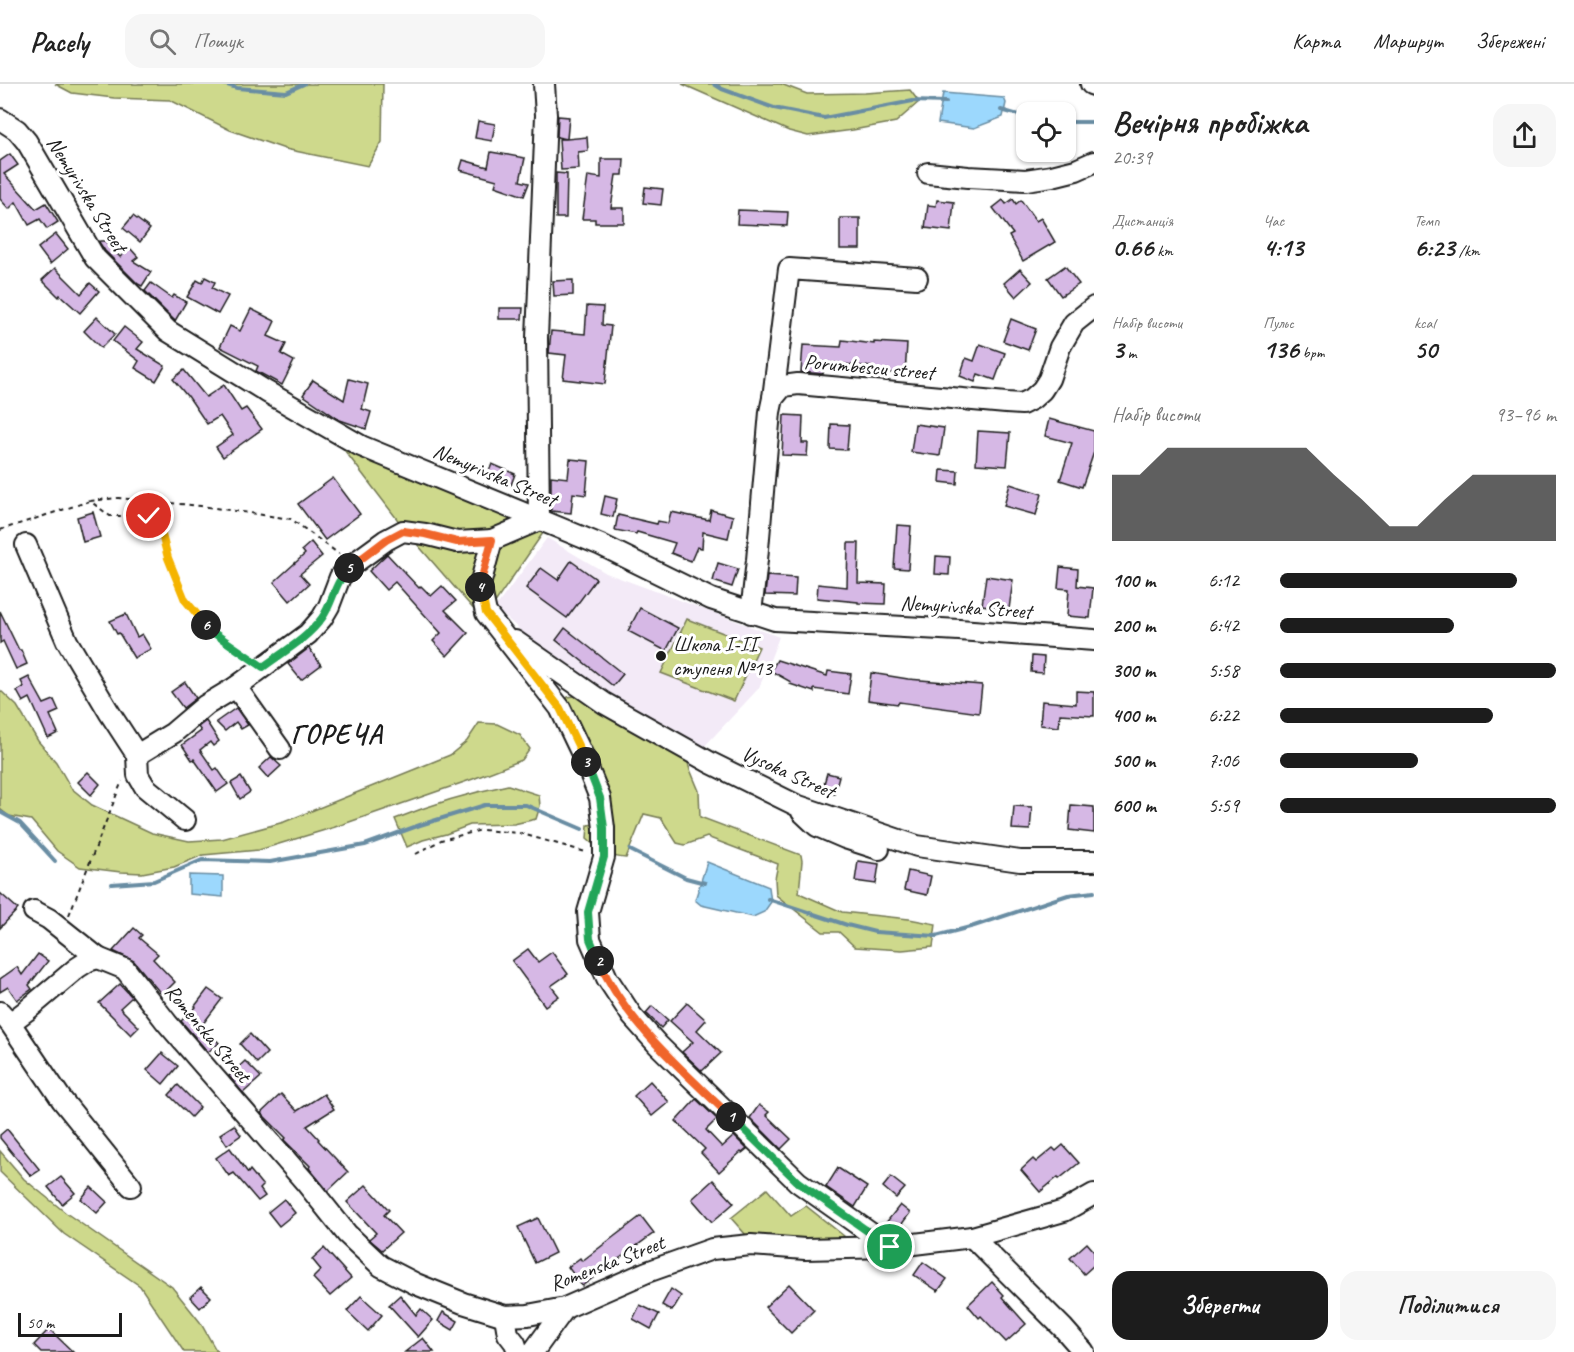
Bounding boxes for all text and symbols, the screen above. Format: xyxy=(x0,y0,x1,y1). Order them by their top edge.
search box xyxy=(125,14,545,68)
text: Pacely xyxy=(30,24,89,59)
icon: search xyxy=(146,25,179,58)
text: Пошук xyxy=(194,27,243,55)
text: Карта xyxy=(1292,28,1340,54)
text: Маршрут xyxy=(1373,28,1443,54)
text: Збережені xyxy=(1476,28,1544,54)
text: Вечірня пробіжка xyxy=(1112,101,1307,143)
map controls xyxy=(1016,102,1076,162)
button: locate xyxy=(1016,102,1076,162)
button: share xyxy=(1493,104,1556,167)
street label: Nemyrivska Street xyxy=(41,131,134,259)
text: 20:39 xyxy=(1112,145,1152,170)
text: Дистанція xyxy=(1112,211,1173,231)
text: Час xyxy=(1263,211,1284,231)
text: Темп xyxy=(1414,211,1440,231)
text: 0.66 xyxy=(1112,231,1153,264)
text: 4:13 xyxy=(1263,231,1303,264)
text: 6:23 xyxy=(1414,231,1455,264)
text: km xyxy=(1153,241,1173,261)
text: /km xyxy=(1455,241,1480,261)
text: Набір висоти xyxy=(1112,313,1182,333)
text: Пульс xyxy=(1263,313,1294,333)
text: kcal xyxy=(1414,313,1435,333)
text: 3 xyxy=(1112,333,1124,366)
text: 136 xyxy=(1263,333,1299,366)
text: 50 xyxy=(1414,333,1437,366)
text: m xyxy=(1124,343,1137,363)
text: bpm xyxy=(1299,343,1325,363)
street label: Porumbescu street xyxy=(803,348,938,386)
text: Набір висоти xyxy=(1112,402,1199,427)
text: 93–96 m xyxy=(1495,402,1556,427)
street label: Nemyrivska Street xyxy=(430,437,563,514)
pin xyxy=(123,490,174,541)
icon: check xyxy=(132,499,165,532)
pin: 5 xyxy=(334,553,364,583)
text: 5 xyxy=(346,558,352,578)
text: 100 m xyxy=(1112,568,1155,593)
text: 6:12 xyxy=(1208,568,1239,593)
pin: 4 xyxy=(465,572,495,602)
text: 4 xyxy=(476,577,484,597)
street label: Nemyrivska Street xyxy=(900,589,1035,625)
pin: 6 xyxy=(191,610,221,640)
text: 200 m xyxy=(1112,613,1155,638)
text: 6:42 xyxy=(1208,613,1239,638)
text: 6 xyxy=(202,615,210,635)
place label: Школа I-II ступеня №13 xyxy=(673,631,774,681)
marker: Школа I-II ступеня №13 xyxy=(654,649,668,663)
text: 300 m xyxy=(1112,658,1155,683)
text: 5:58 xyxy=(1208,658,1239,683)
text: 400 m xyxy=(1112,703,1155,728)
text: 6:22 xyxy=(1208,703,1239,728)
district label: ГОРЕЧА xyxy=(291,717,384,751)
street label: Vysoka Street xyxy=(738,740,841,805)
pin: 3 xyxy=(571,747,601,777)
text: 500 m xyxy=(1112,748,1155,773)
text: 7:06 xyxy=(1208,748,1239,773)
text: 3 xyxy=(582,752,590,772)
text: 600 m xyxy=(1112,793,1156,818)
text: 5:59 xyxy=(1208,793,1239,818)
pin: 2 xyxy=(584,946,614,976)
text: 2 xyxy=(595,951,603,971)
street label: Romenska Street xyxy=(159,979,258,1089)
pin: 1 xyxy=(716,1102,746,1132)
text: 1 xyxy=(727,1107,735,1127)
pin xyxy=(864,1221,915,1272)
street label: Romenska Street xyxy=(546,1229,670,1297)
icon: arrive xyxy=(873,1230,906,1263)
button: Зберегти xyxy=(1112,1271,1328,1340)
button: Поділитися xyxy=(1340,1271,1556,1340)
scale bar xyxy=(18,1310,122,1338)
text: 50 m xyxy=(27,1313,54,1333)

